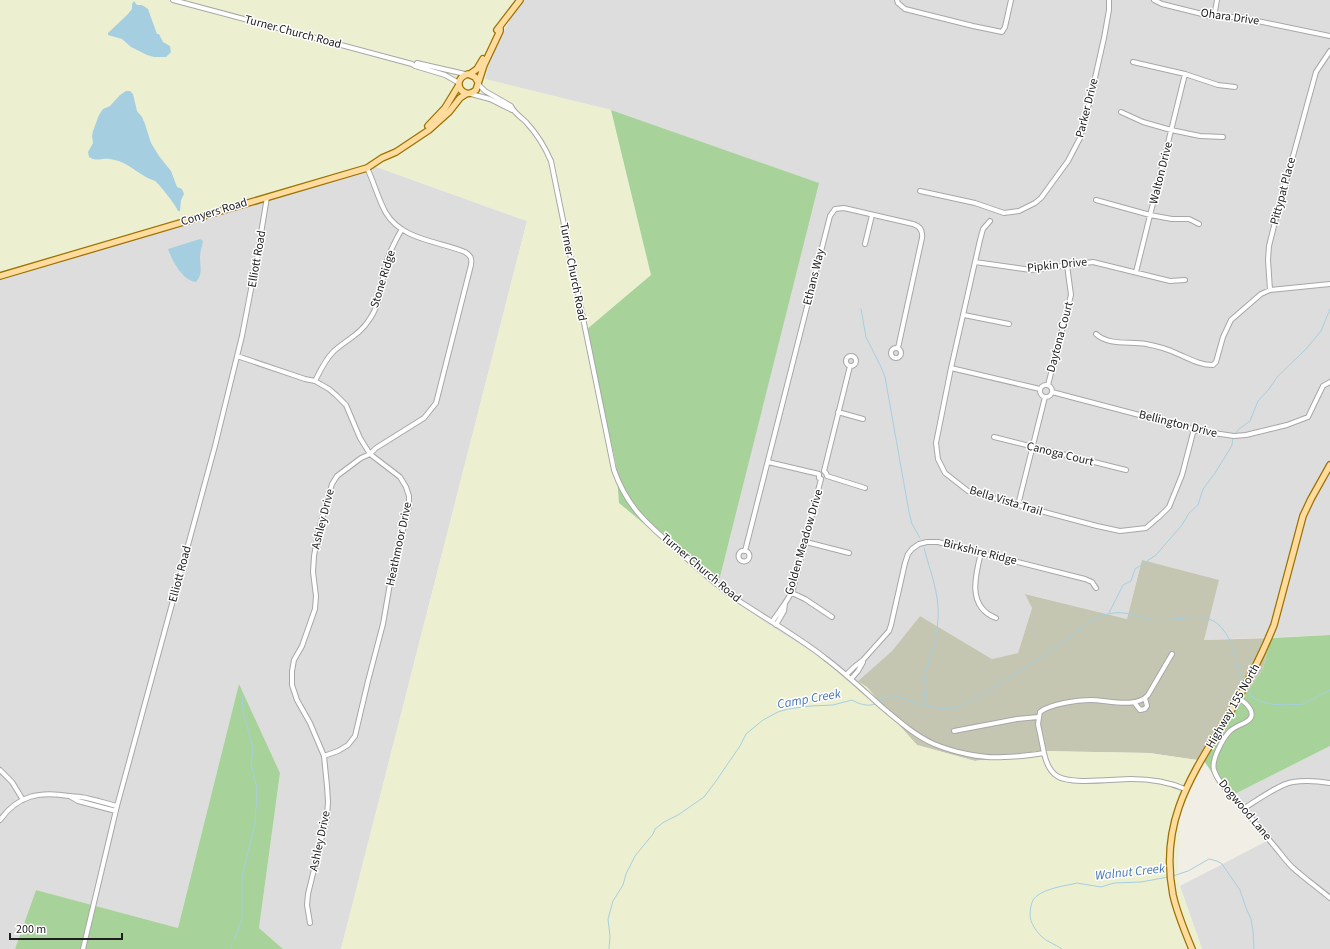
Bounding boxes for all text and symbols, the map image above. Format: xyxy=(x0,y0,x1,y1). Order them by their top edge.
street label: Ohara Drive xyxy=(1200,4,1260,30)
street label: Turner Church Road xyxy=(243,11,343,53)
street label: Parker Drive xyxy=(1071,76,1103,140)
street label: Walton Drive xyxy=(1145,140,1177,206)
street label: Pittypat Place xyxy=(1266,155,1300,227)
street label: Conyers Road xyxy=(179,194,249,230)
street label: Turner Church Road xyxy=(555,221,591,323)
street label: Elliott Road xyxy=(244,229,270,289)
street label: Ethans Way xyxy=(799,247,829,307)
street label: Stone Ridge xyxy=(366,248,400,310)
street label: Pipkin Drive xyxy=(1026,253,1088,277)
street label: Daytona Court xyxy=(1042,300,1078,374)
street label: Bellington Drive xyxy=(1137,406,1219,442)
street label: Canoga Court xyxy=(1025,437,1095,471)
street label: Bella Vista Trail xyxy=(967,482,1045,520)
street label: Ashley Drive xyxy=(307,487,339,551)
street label: Golden Meadow Drive xyxy=(781,487,827,597)
street label: Heathmoor Drive xyxy=(382,500,416,588)
street label: Turner Church Road xyxy=(657,529,745,607)
street label: Birkshire Ridge xyxy=(941,535,1019,569)
street label: Elliott Road xyxy=(164,544,196,604)
street label: Highway 155 North xyxy=(1202,661,1264,751)
water label: Camp Creek xyxy=(776,684,843,713)
street label: Dogwood Lane xyxy=(1214,776,1276,844)
street label: Ashley Drive xyxy=(305,809,335,873)
water label: Walnut Creek xyxy=(1094,859,1167,885)
scale bar xyxy=(10,915,122,941)
text: 200 m xyxy=(16,921,46,938)

